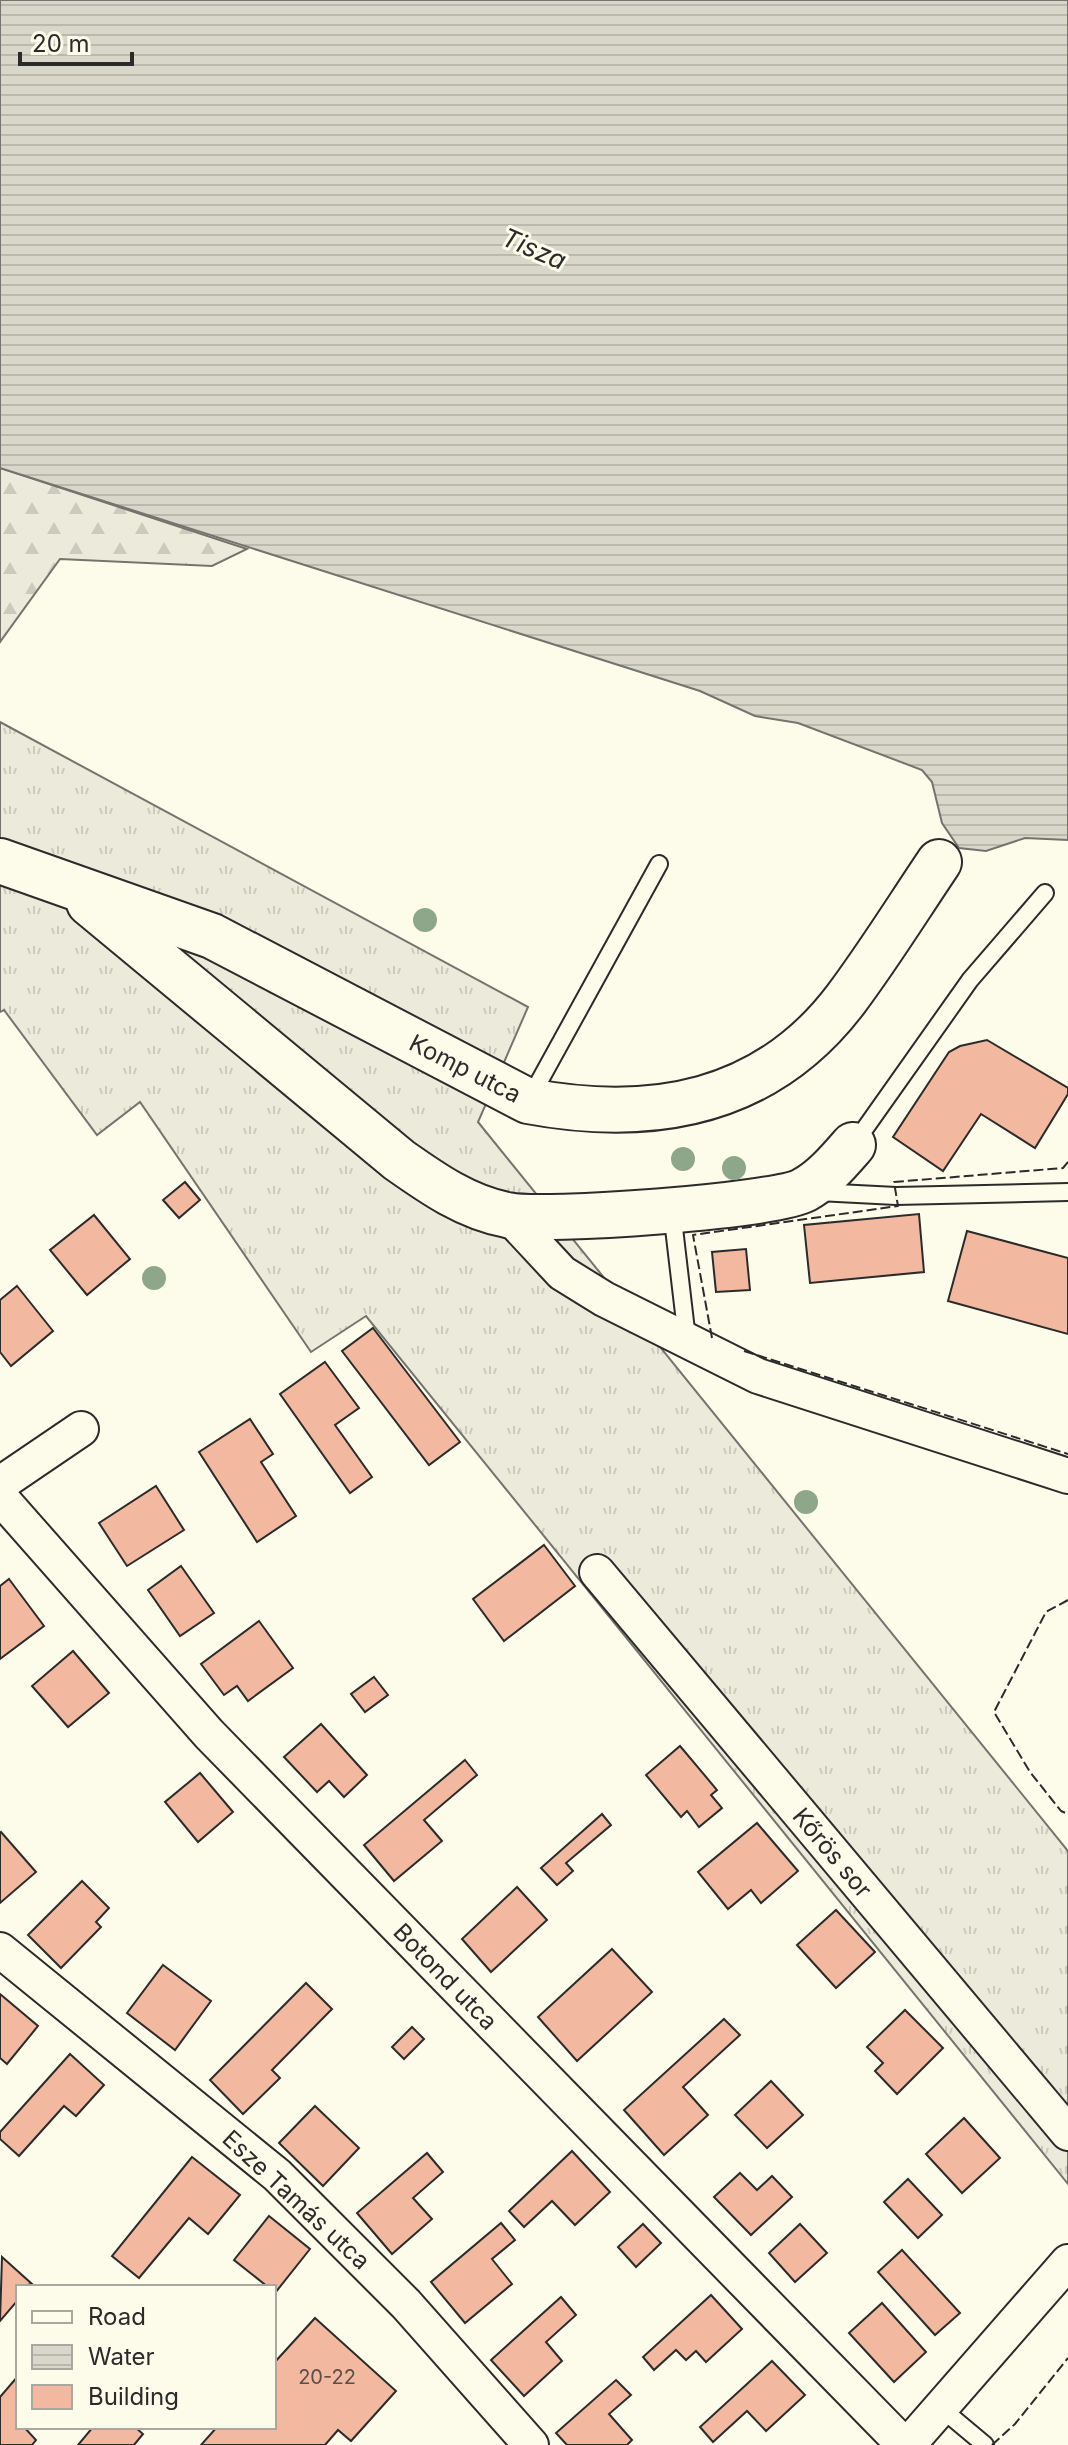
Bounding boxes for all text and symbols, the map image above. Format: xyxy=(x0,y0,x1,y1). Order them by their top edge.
scale bar xyxy=(20,16,132,66)
text: 20 m xyxy=(32,29,90,58)
water label: Tisza xyxy=(497,221,571,276)
street label: Komp utca xyxy=(405,1028,526,1109)
street label: Kőrös sor xyxy=(787,1802,878,1903)
street label: Botond utca xyxy=(387,1917,503,2036)
street label: Esze Tamás utca xyxy=(217,2124,376,2275)
legend xyxy=(16,2285,276,2429)
text: Road xyxy=(88,2302,146,2331)
text: Water xyxy=(88,2342,155,2371)
house number: 20-22 xyxy=(298,2365,356,2389)
text: Building xyxy=(88,2382,179,2411)

